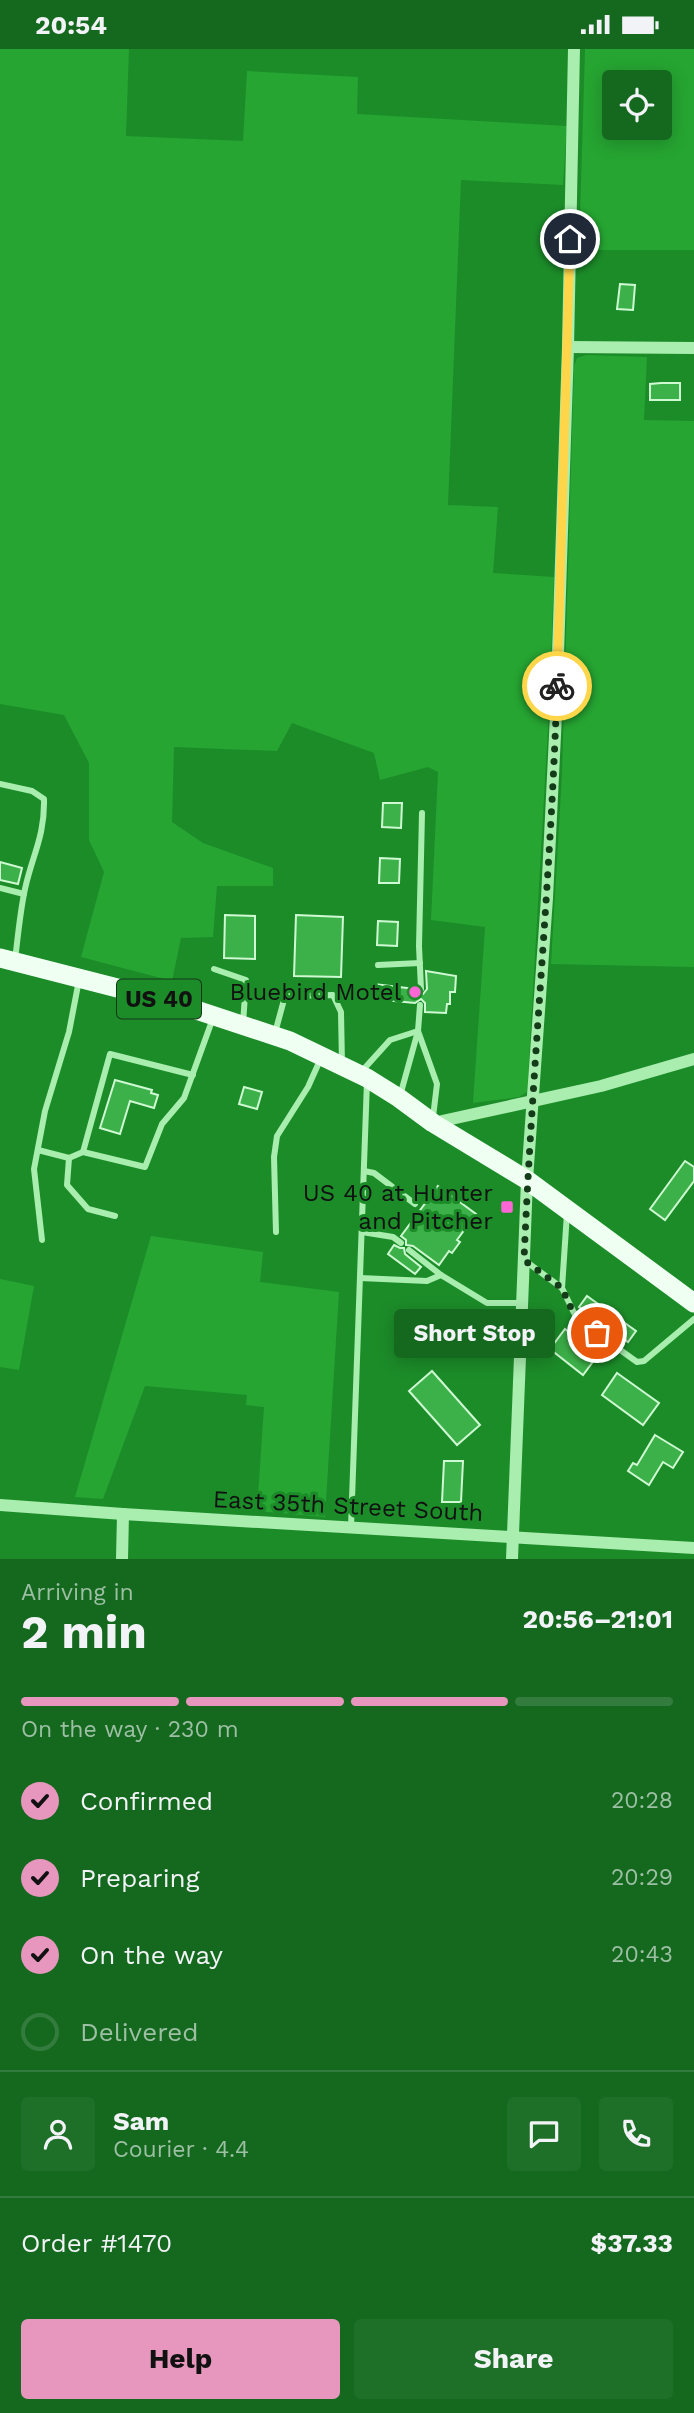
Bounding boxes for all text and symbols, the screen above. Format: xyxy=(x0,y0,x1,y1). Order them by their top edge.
text: 20:54 xyxy=(35,10,107,40)
map controls xyxy=(602,70,672,140)
button: locate xyxy=(602,70,672,140)
pin xyxy=(540,209,600,269)
icon: home xyxy=(551,220,589,258)
courier xyxy=(522,651,592,721)
icon: bike xyxy=(538,667,576,705)
place label: Bluebird Motel xyxy=(230,978,402,1006)
road number: US 40 xyxy=(117,980,201,1019)
marker: Bluebird Motel xyxy=(407,984,423,1000)
place label: US 40 at Hunter and Pitcher xyxy=(303,1179,493,1235)
marker: US 40 at Hunter and Pitcher xyxy=(499,1199,515,1215)
pin xyxy=(567,1303,627,1363)
callout: Short Stop xyxy=(394,1309,555,1357)
icon: bag xyxy=(578,1314,616,1352)
text: Short Stop xyxy=(413,1320,536,1347)
street label: East 35th Street South xyxy=(212,1485,484,1527)
text: Arriving in xyxy=(21,1579,134,1606)
text: 20:56–21:01 xyxy=(522,1604,673,1634)
text: 2 min xyxy=(21,1605,147,1659)
text: On the way · 230 m xyxy=(21,1716,239,1743)
icon: check xyxy=(21,1782,59,1820)
text: Confirmed xyxy=(80,1786,213,1816)
text: 20:28 xyxy=(611,1787,673,1814)
icon: check xyxy=(21,1859,59,1897)
text: Preparing xyxy=(80,1863,200,1893)
text: 20:29 xyxy=(611,1864,673,1891)
icon: check xyxy=(21,1936,59,1974)
text: On the way xyxy=(80,1940,223,1970)
text: 20:43 xyxy=(611,1941,673,1968)
text: Delivered xyxy=(80,2017,199,2047)
button: person xyxy=(21,2097,95,2171)
button: chat xyxy=(507,2097,581,2171)
button: phone xyxy=(599,2097,673,2171)
text: Sam xyxy=(113,2106,169,2136)
text: Courier · 4.4 xyxy=(113,2136,249,2163)
text: Order #1470 xyxy=(21,2228,172,2258)
text: $37.33 xyxy=(591,2228,673,2258)
button: Help xyxy=(21,2319,340,2399)
button: Share xyxy=(354,2319,673,2399)

